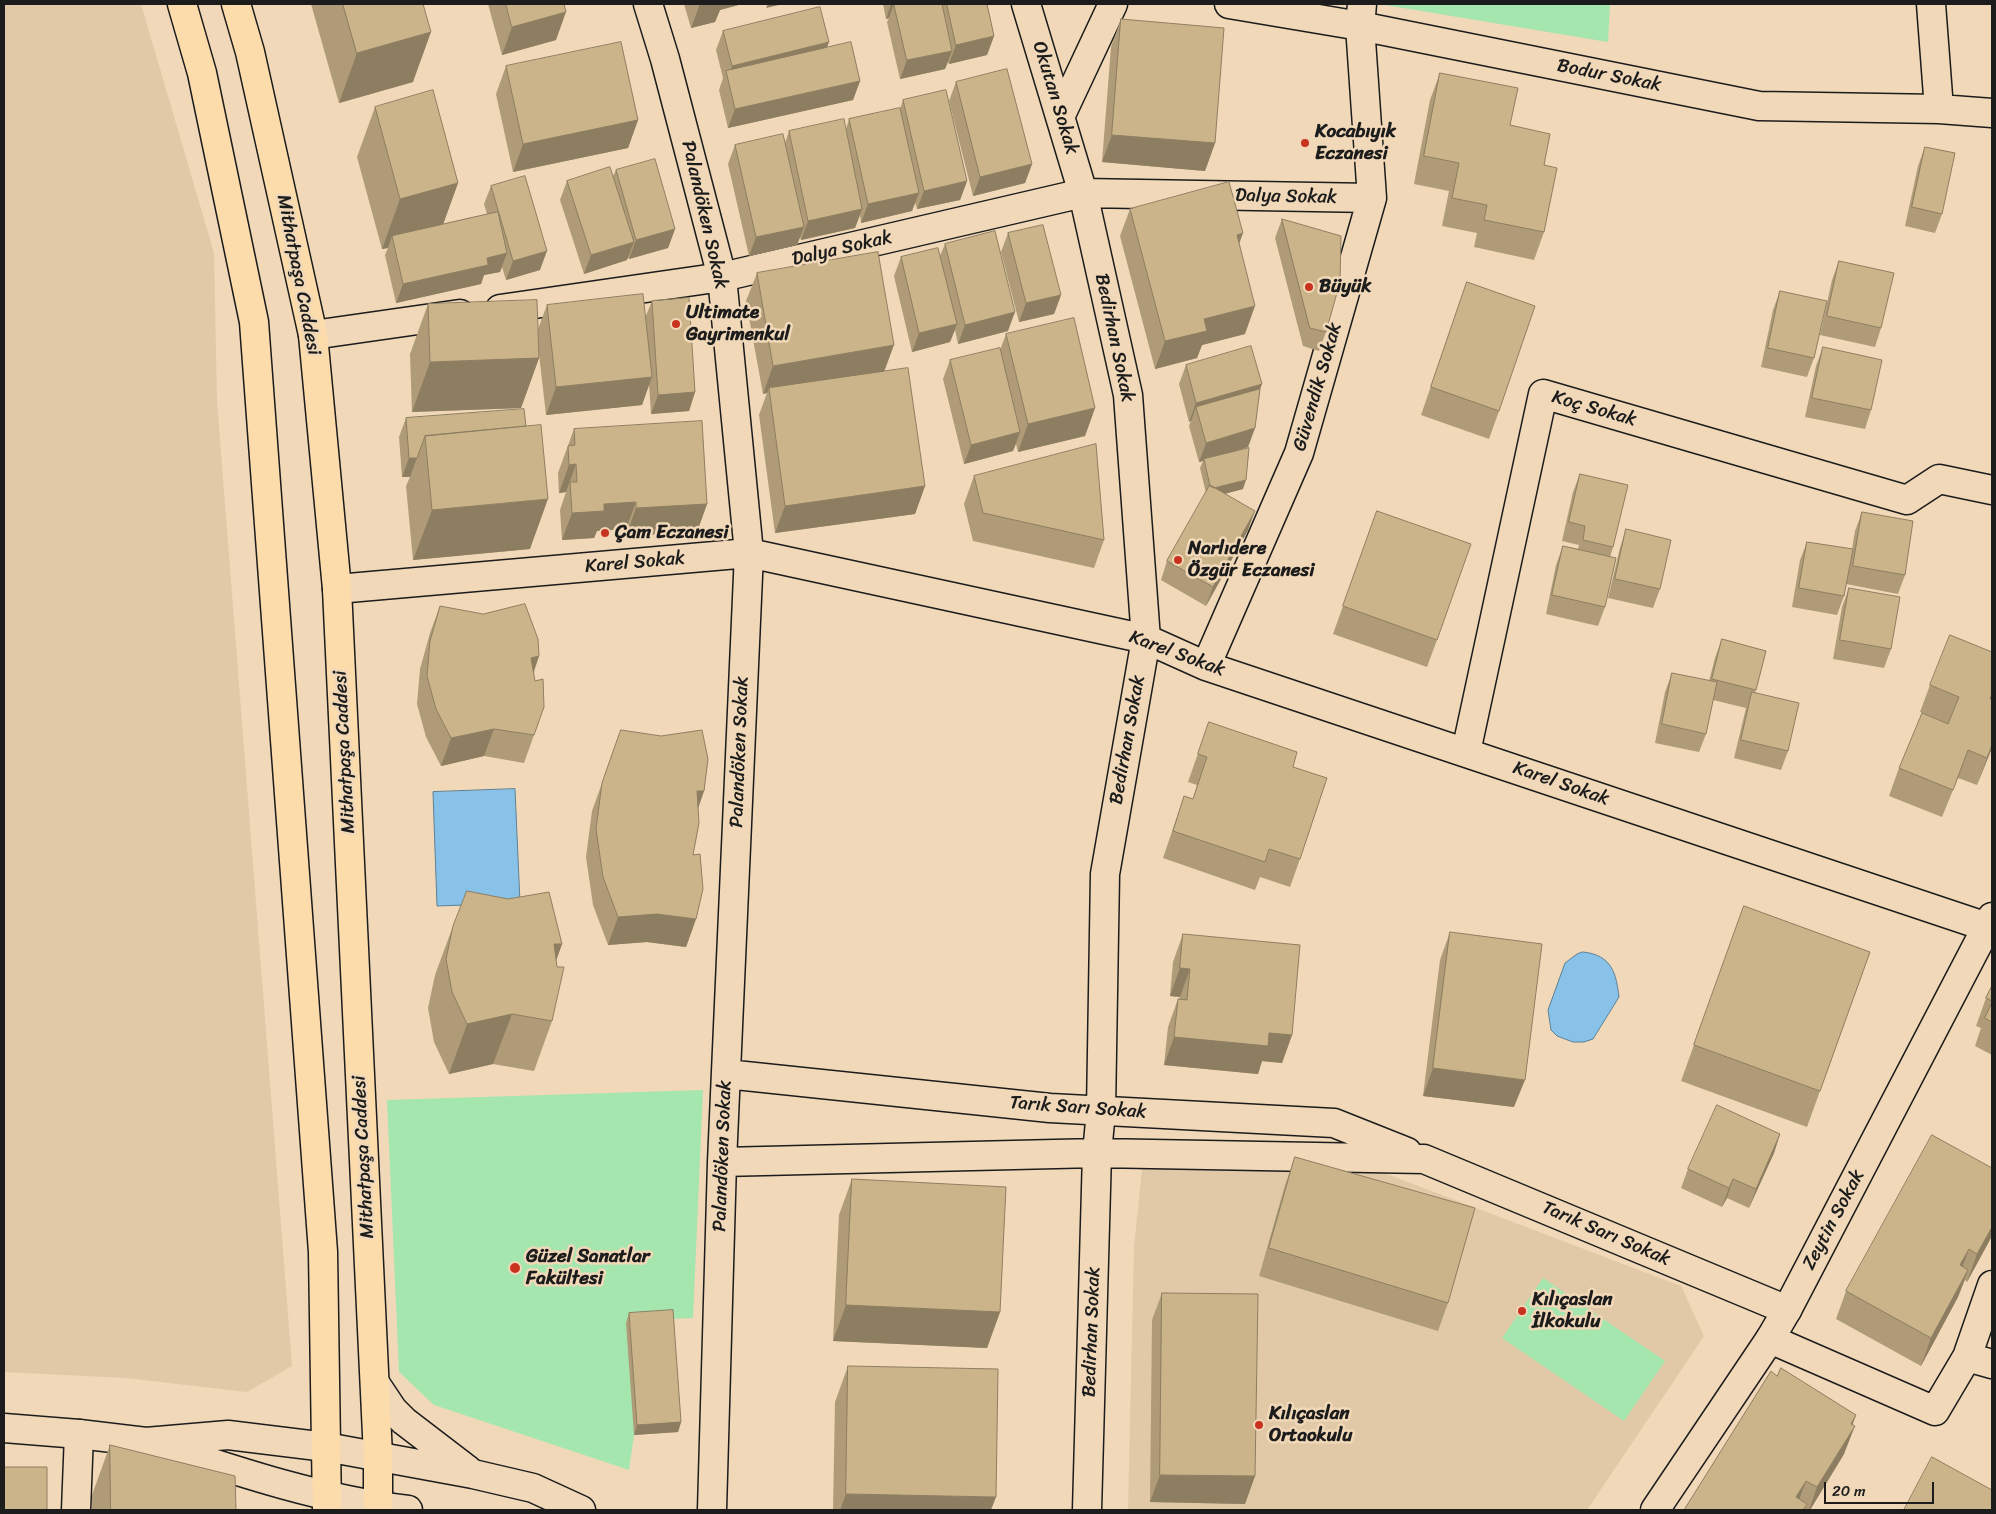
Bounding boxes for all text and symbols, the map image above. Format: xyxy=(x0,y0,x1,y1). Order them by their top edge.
street label: Okutan Sokak xyxy=(1027,39,1083,157)
street label: Bodur Sokak xyxy=(1555,55,1663,97)
place label: Kocabıyık Eczanesi xyxy=(1315,121,1396,165)
marker: Kocabıyık Eczanesi xyxy=(1299,137,1311,149)
street label: Palandöken Sokak xyxy=(676,139,732,291)
street label: Dalya Sokak xyxy=(1235,185,1337,209)
street label: Mithatpaşa Caddesi xyxy=(271,193,325,357)
street label: Dalya Sokak xyxy=(790,226,894,272)
street label: Bedirhan Sokak xyxy=(1089,272,1139,404)
place label: Büyük xyxy=(1319,276,1371,298)
marker: Büyük xyxy=(1303,281,1315,293)
place label: Ultimate Gayrimenkul xyxy=(686,302,790,346)
marker: Ultimate Gayrimenkul xyxy=(670,318,682,330)
street label: Güvendik Sokak xyxy=(1289,320,1347,454)
street label: Koç Sokak xyxy=(1549,386,1639,432)
place label: Çam Eczanesi xyxy=(615,522,729,544)
marker: Çam Eczanesi xyxy=(599,527,611,539)
place label: Narlıdere Özgür Eczanesi xyxy=(1188,538,1315,582)
street label: Karel Sokak xyxy=(584,547,686,579)
marker: Narlıdere Özgür Eczanesi xyxy=(1172,554,1184,566)
street label: Karel Sokak xyxy=(1126,626,1228,682)
street label: Mithatpaşa Caddesi xyxy=(329,670,361,834)
street label: Bedirhan Sokak xyxy=(1105,674,1151,806)
street label: Palandöken Sokak xyxy=(726,676,754,828)
street label: Karel Sokak xyxy=(1510,757,1612,811)
street label: Mithatpaşa Caddesi xyxy=(348,1075,380,1239)
street label: Palandöken Sokak xyxy=(709,1080,737,1232)
street label: Tarık Sarı Sokak xyxy=(1009,1092,1147,1124)
street label: Zeytin Sokak xyxy=(1798,1166,1870,1274)
street label: Tarık Sarı Sokak xyxy=(1538,1197,1674,1271)
place label: Güzel Sanatlar Fakültesi xyxy=(526,1246,649,1290)
marker: Güzel Sanatlar Fakültesi xyxy=(508,1261,522,1275)
street label: Bedirhan Sokak xyxy=(1078,1266,1106,1398)
place label: Kılıçaslan İlkokulu xyxy=(1532,1289,1612,1333)
marker: Kılıçaslan İlkokulu xyxy=(1516,1305,1528,1317)
place label: Kılıçaslan Ortaokulu xyxy=(1269,1403,1352,1447)
marker: Kılıçaslan Ortaokulu xyxy=(1253,1419,1265,1431)
scale bar xyxy=(1826,1472,1936,1504)
text: 20 m xyxy=(1832,1478,1866,1504)

